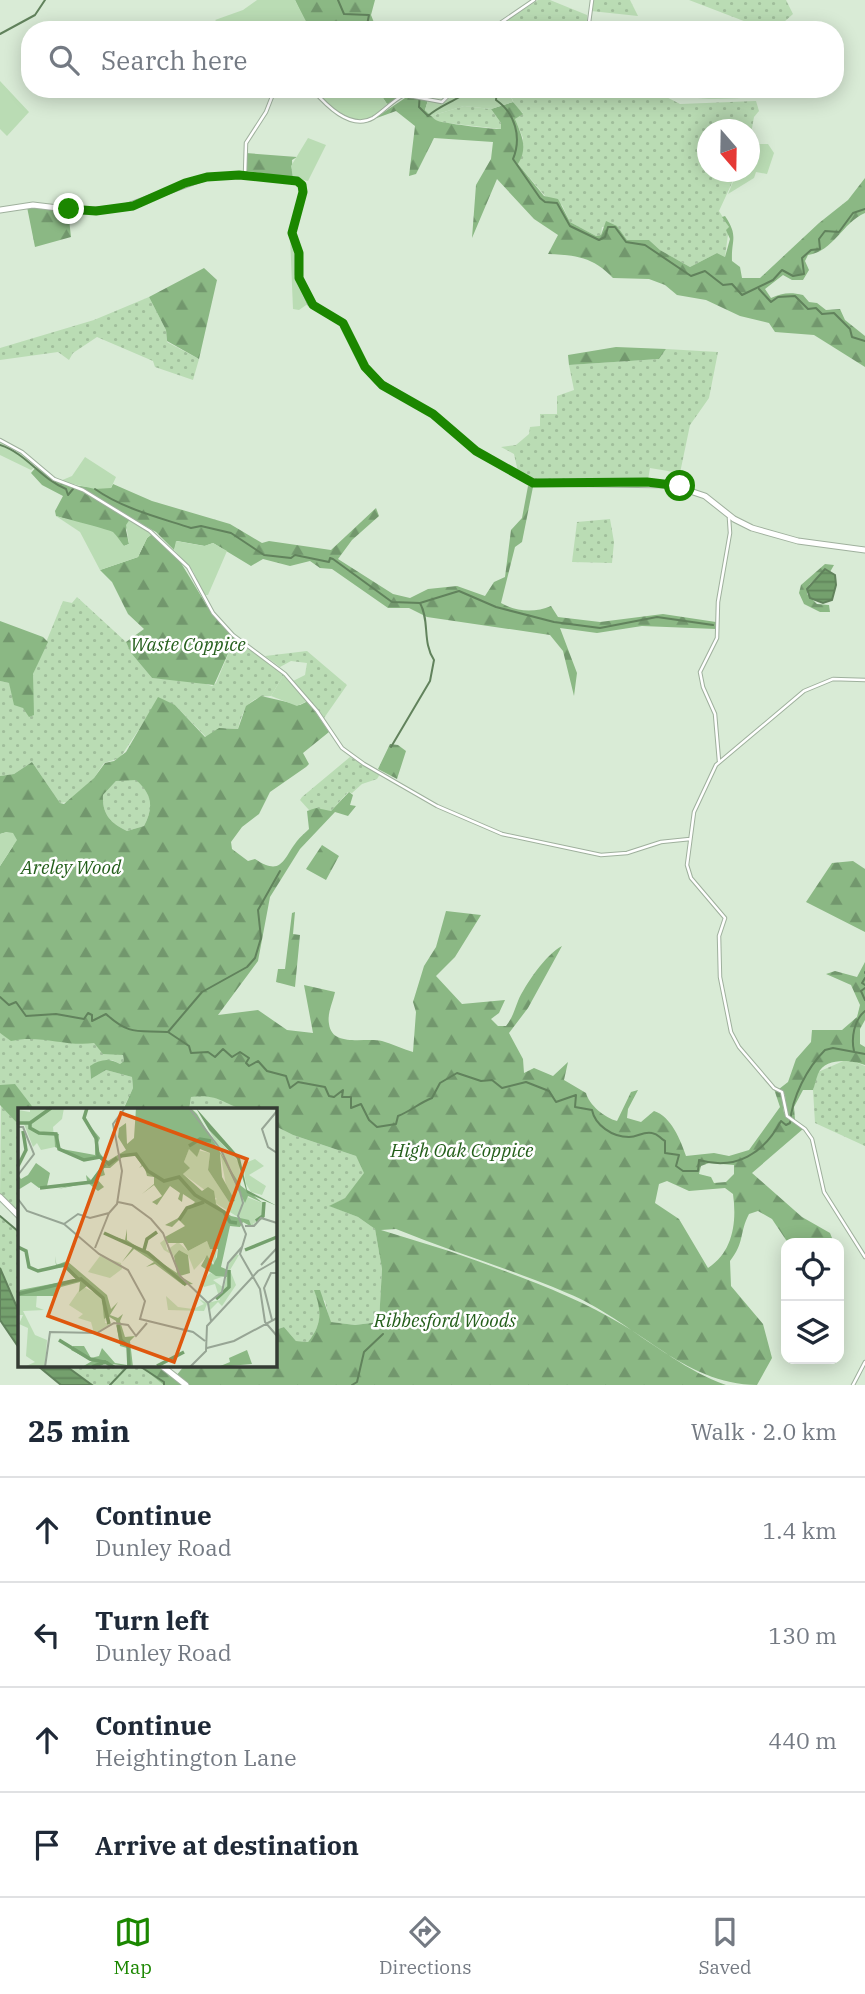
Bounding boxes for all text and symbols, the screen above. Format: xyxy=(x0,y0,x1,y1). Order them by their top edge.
search box xyxy=(21,21,844,98)
icon: search xyxy=(45,41,83,79)
text: Search here xyxy=(101,43,247,77)
north arrow xyxy=(697,119,760,182)
route end xyxy=(53,193,84,224)
route start xyxy=(664,470,695,501)
park label: Waste Coppice xyxy=(130,632,246,656)
park label: Areley Wood xyxy=(19,855,122,879)
inset map xyxy=(18,1108,276,1367)
park label: High Oak Coppice xyxy=(390,1138,534,1162)
map controls xyxy=(781,1238,844,1364)
button: locate xyxy=(781,1238,844,1301)
button: layers xyxy=(781,1301,844,1364)
park label: Ribbesford Woods xyxy=(373,1308,516,1332)
text: 25 min xyxy=(28,1411,130,1450)
text: Walk · 2.0 km xyxy=(691,1416,837,1446)
text: Continue xyxy=(95,1498,212,1532)
icon: ahead xyxy=(28,1511,66,1549)
text: 1.4 km xyxy=(763,1515,837,1545)
text: Dunley Road xyxy=(95,1532,232,1562)
text: Turn left xyxy=(95,1603,209,1637)
icon: left xyxy=(28,1616,66,1654)
text: 130 m xyxy=(768,1620,837,1650)
text: Dunley Road xyxy=(95,1637,232,1667)
text: Continue xyxy=(95,1708,212,1742)
icon: ahead xyxy=(28,1721,66,1759)
text: 440 m xyxy=(768,1725,837,1755)
text: Heightington Lane xyxy=(95,1742,296,1772)
icon: arrive xyxy=(28,1826,66,1864)
text: Arrive at destination xyxy=(95,1828,359,1862)
tab: Map xyxy=(113,1913,152,1979)
tab: Directions xyxy=(379,1913,472,1979)
tab: Saved xyxy=(698,1913,752,1979)

